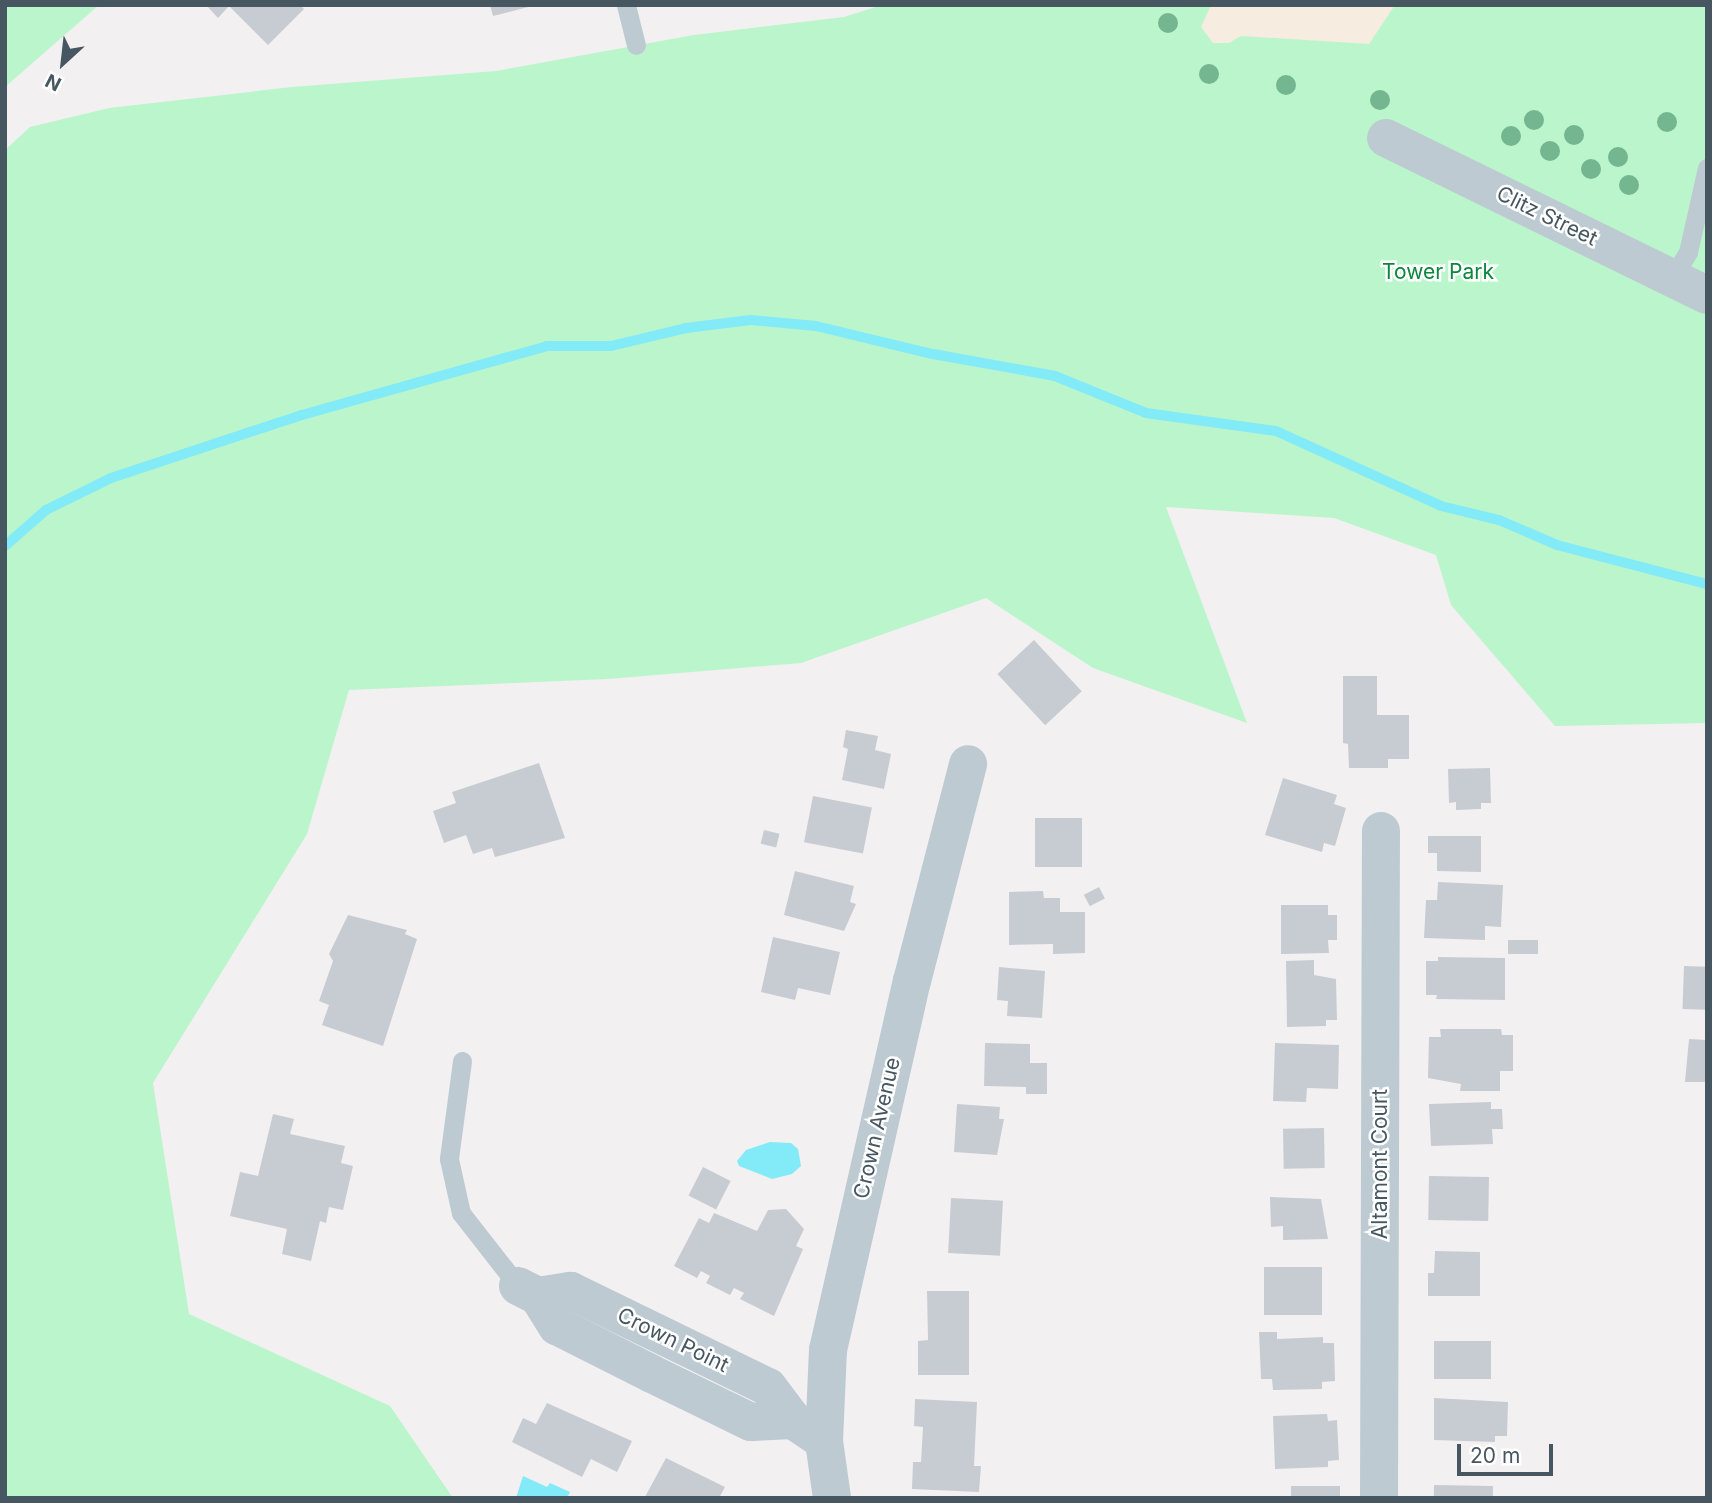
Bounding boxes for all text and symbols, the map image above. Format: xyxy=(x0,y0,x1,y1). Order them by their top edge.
north arrow xyxy=(28,28,98,98)
text: N xyxy=(42,69,65,96)
street label: Clitz Street xyxy=(1492,181,1602,251)
park label: Tower Park xyxy=(1382,259,1494,285)
street label: Crown Avenue xyxy=(848,1055,906,1201)
street label: Altamont Court xyxy=(1367,1089,1393,1239)
street label: Crown Point xyxy=(613,1302,733,1378)
scale bar xyxy=(1460,1430,1556,1474)
text: 20 m xyxy=(1470,1443,1520,1468)

